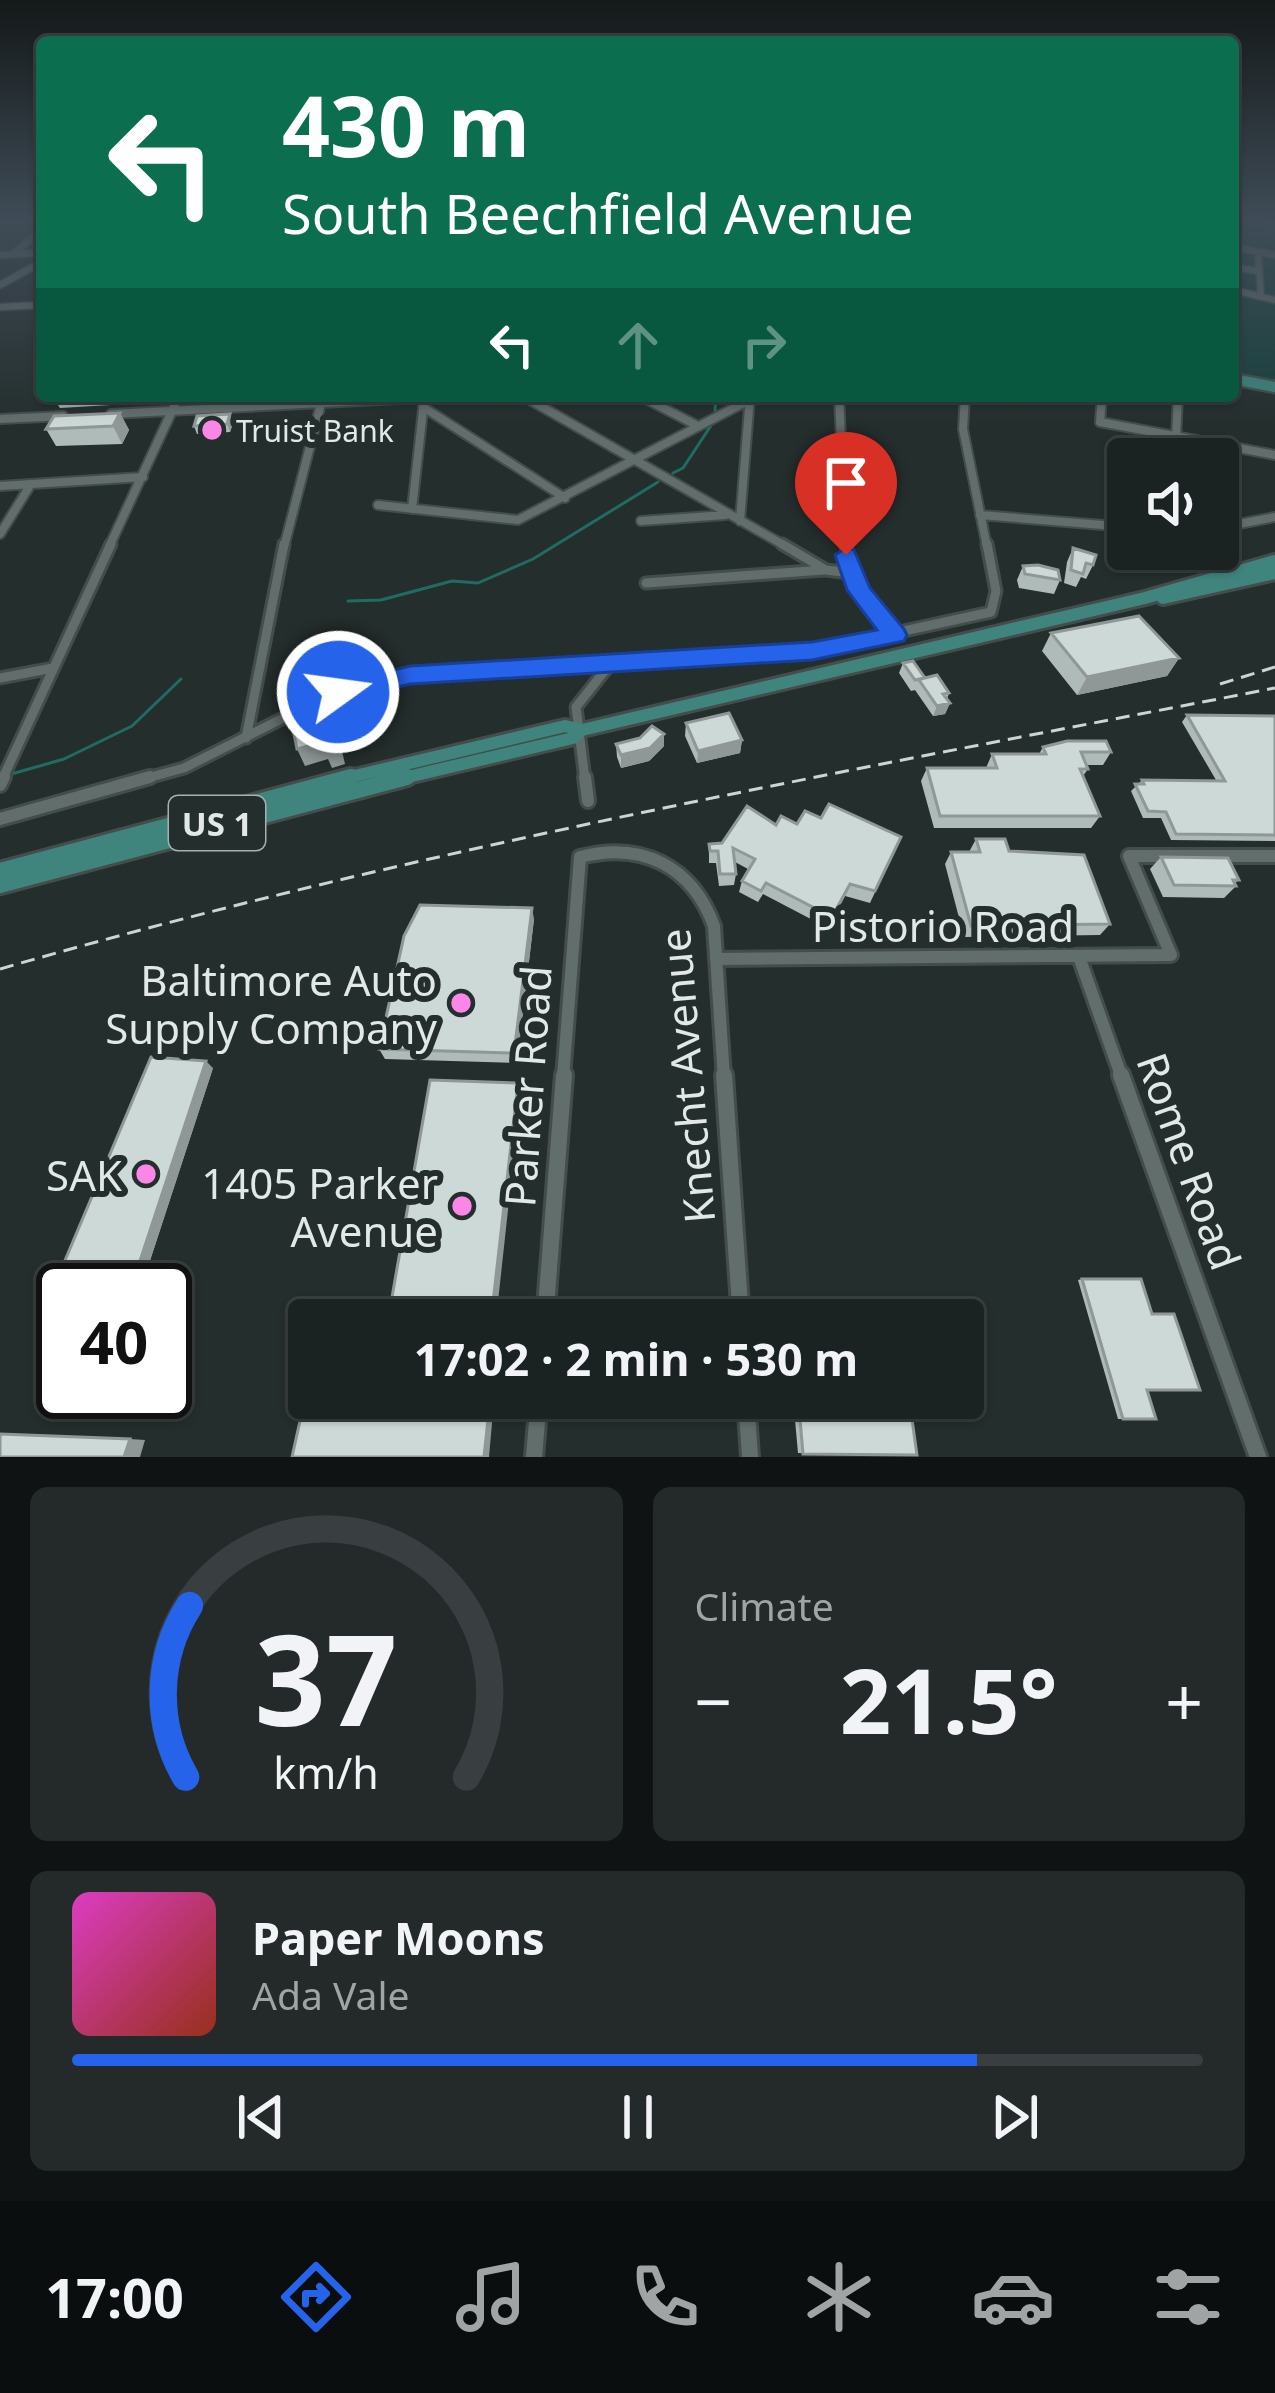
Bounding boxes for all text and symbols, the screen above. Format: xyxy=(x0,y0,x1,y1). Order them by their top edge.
text: 430 m xyxy=(282,67,530,182)
icon: left xyxy=(84,84,240,240)
text: South Beechfield Avenue xyxy=(282,176,914,250)
icon: left xyxy=(479,312,545,378)
icon: ahead xyxy=(605,312,671,378)
icon: right xyxy=(731,312,797,378)
place label: Truist Bank xyxy=(236,410,394,451)
marker: Truist Bank xyxy=(199,417,225,443)
pin xyxy=(795,432,897,555)
map controls xyxy=(1107,438,1239,570)
button: sound xyxy=(1107,438,1239,570)
icon: arrive xyxy=(813,450,879,516)
position arrow xyxy=(275,629,401,755)
road number: US 1 xyxy=(169,796,265,850)
street label: Pistorio Road xyxy=(812,897,1074,954)
street label: Knecht Avenue xyxy=(645,926,727,1226)
place label: Baltimore Auto Supply Company xyxy=(105,951,438,1056)
street label: Parker Road xyxy=(490,963,564,1209)
marker: Baltimore Auto Supply Company xyxy=(448,990,474,1016)
street label: Rome Road xyxy=(1125,1045,1255,1277)
place label: SAK xyxy=(46,1146,122,1203)
place label: 1405 Parker Avenue xyxy=(201,1154,438,1259)
marker: SAK xyxy=(133,1161,159,1187)
marker: 1405 Parker Avenue xyxy=(449,1193,475,1219)
speed limit sign: 40 xyxy=(36,1263,192,1419)
text: 17:02 · 2 min · 530 m xyxy=(414,1328,858,1389)
text: Climate xyxy=(695,1579,834,1632)
text: 37 xyxy=(255,1593,398,1763)
text: 21.5° xyxy=(840,1638,1058,1760)
text: − xyxy=(695,1655,732,1745)
text: + xyxy=(1165,1655,1203,1745)
text: km/h xyxy=(274,1743,379,1802)
text: Paper Moons xyxy=(252,1907,545,1968)
text: Ada Vale xyxy=(252,1968,409,2021)
icon: previous xyxy=(228,2084,294,2150)
icon: pause xyxy=(605,2084,671,2150)
icon: next xyxy=(982,2084,1048,2150)
icon: directions xyxy=(274,2255,358,2339)
icon: music xyxy=(449,2255,533,2339)
icon: phone xyxy=(623,2255,707,2339)
icon: climate xyxy=(797,2255,881,2339)
icon: car xyxy=(971,2255,1055,2339)
icon: filters xyxy=(1146,2255,1230,2339)
text: 17:00 xyxy=(45,2260,184,2334)

